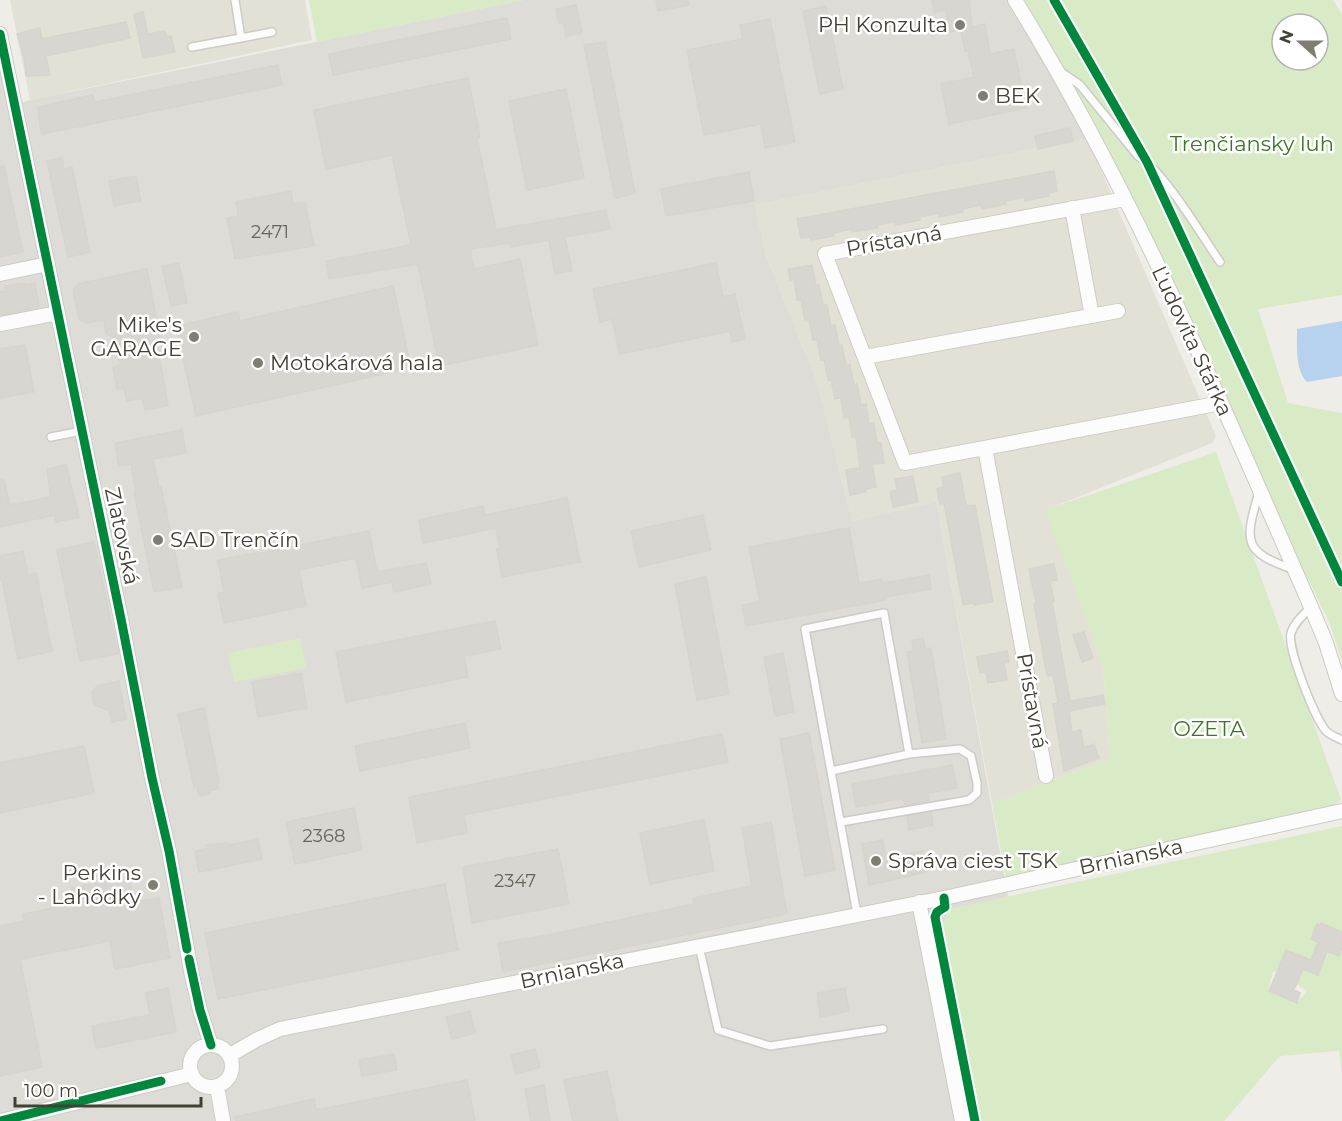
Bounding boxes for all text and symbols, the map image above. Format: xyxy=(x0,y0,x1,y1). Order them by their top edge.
place label: PH Konzulta xyxy=(818,12,948,37)
north arrow xyxy=(1270,12,1330,72)
marker: PH Konzulta xyxy=(953,18,967,32)
text: N xyxy=(1275,27,1298,46)
place label: BEK xyxy=(995,83,1040,108)
marker: BEK xyxy=(976,89,990,103)
park label: Trenčiansky luh xyxy=(1170,131,1334,156)
street label: Prístavná xyxy=(844,220,944,261)
house number: 2471 xyxy=(251,221,289,243)
street label: Ľudovíta Stárka xyxy=(1147,262,1238,420)
place label: Mike's GARAGE xyxy=(90,312,182,361)
marker: Mike's GARAGE xyxy=(187,330,201,344)
place label: Motokárová hala xyxy=(270,350,444,375)
marker: Motokárová hala xyxy=(251,356,265,370)
street label: Zlatovská xyxy=(100,485,145,587)
place label: SAD Trenčín xyxy=(170,527,299,552)
marker: SAD Trenčín xyxy=(151,533,165,547)
street label: Prístavná xyxy=(1012,651,1053,751)
park label: OZETA xyxy=(1173,716,1246,741)
house number: 2368 xyxy=(303,825,345,847)
street label: Brnianska xyxy=(1077,833,1185,880)
place label: Správa ciest TSK xyxy=(888,848,1058,873)
marker: Správa ciest TSK xyxy=(869,854,883,868)
place label: Perkins - Lahôdky xyxy=(38,860,142,909)
house number: 2347 xyxy=(494,870,536,892)
marker: Perkins - Lahôdky xyxy=(146,878,160,892)
street label: Brnianska xyxy=(518,947,626,994)
scale bar xyxy=(15,1070,201,1108)
text: 100 m xyxy=(24,1080,78,1102)

